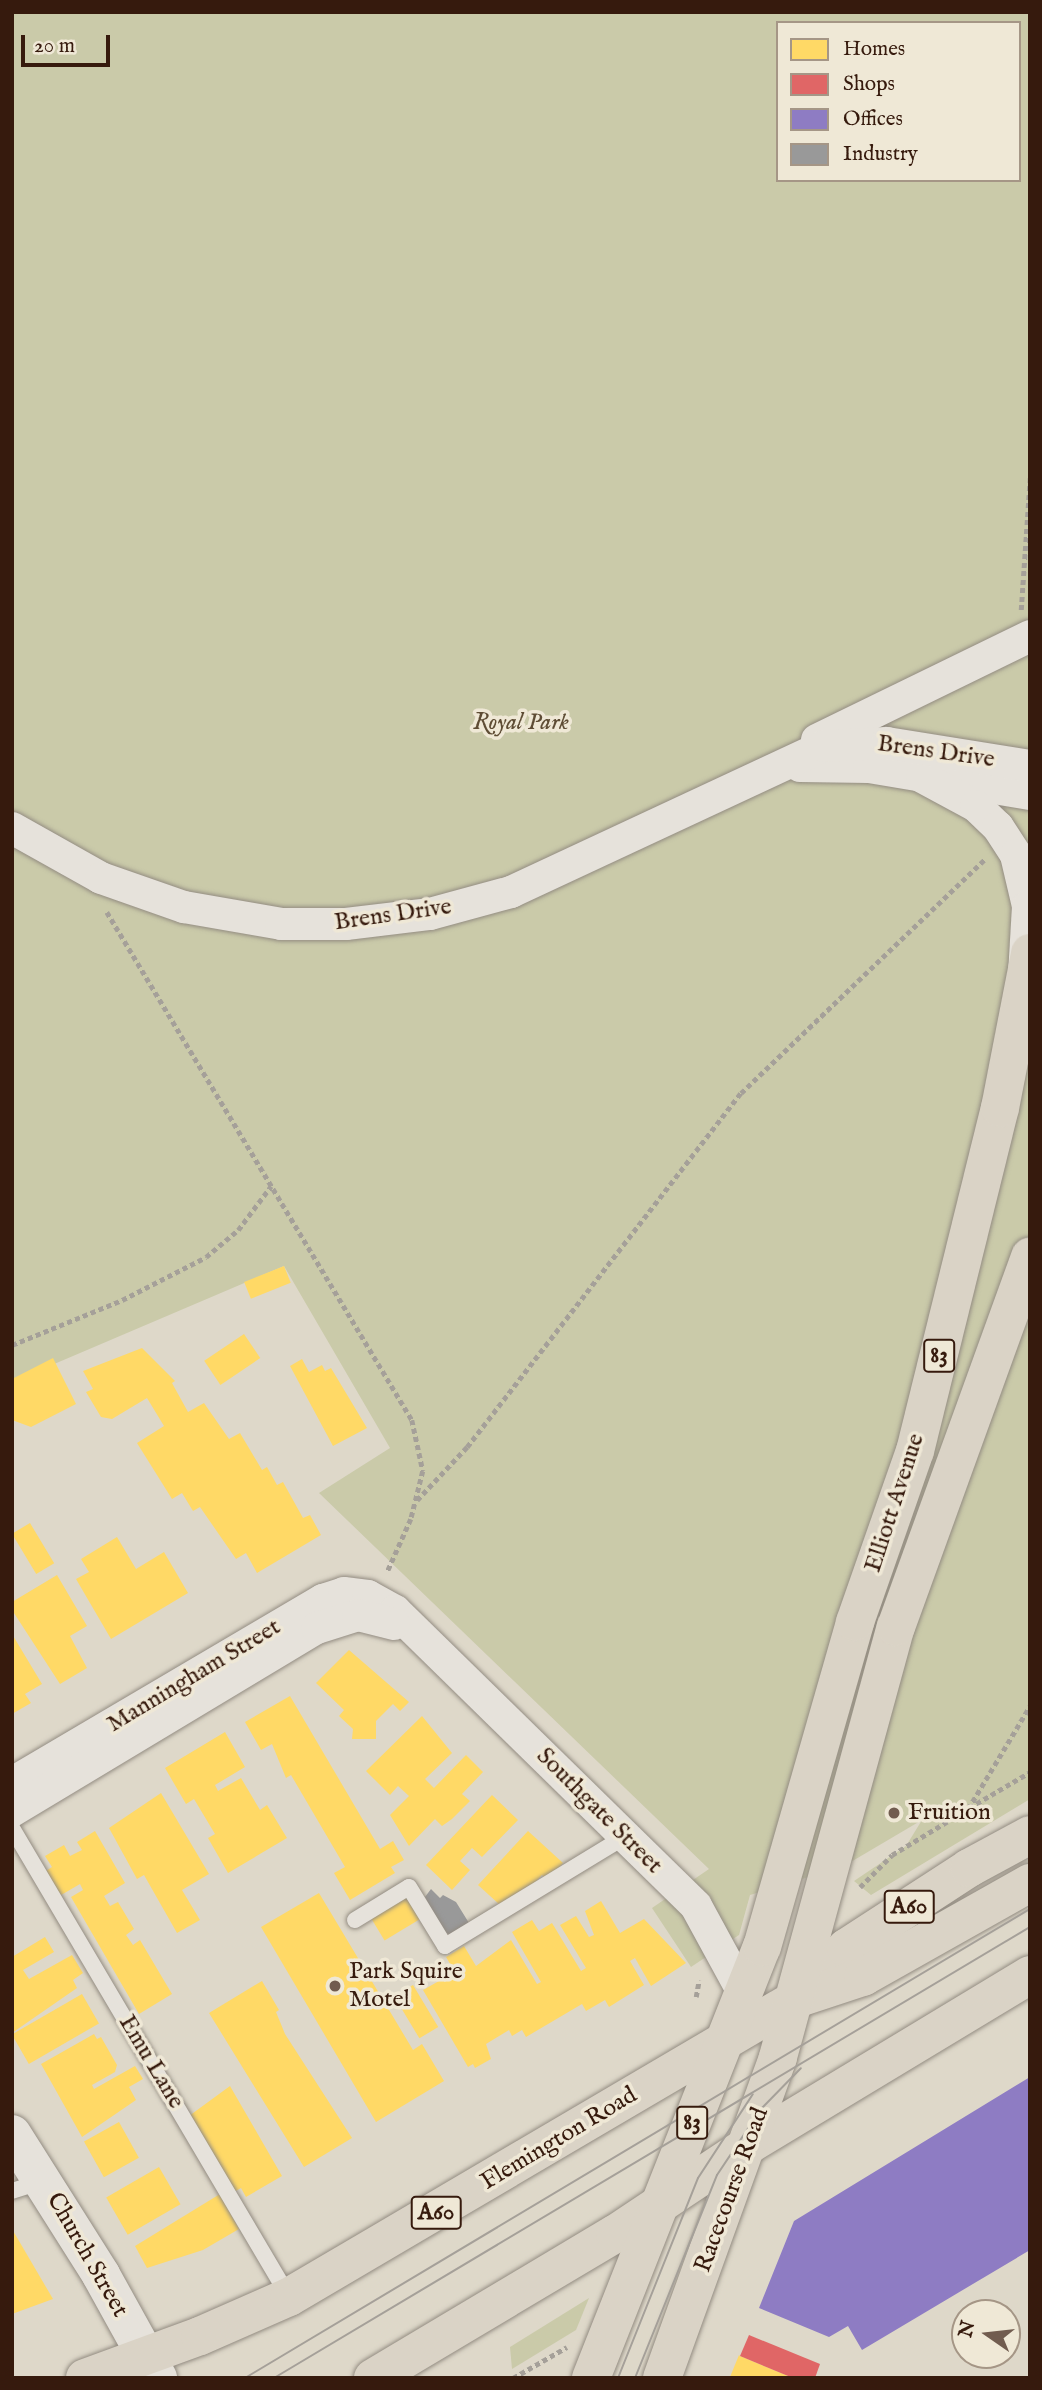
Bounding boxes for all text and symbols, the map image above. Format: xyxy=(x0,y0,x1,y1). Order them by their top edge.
scale bar xyxy=(24,21,114,65)
legend xyxy=(776,21,1021,182)
text: 20 m xyxy=(34,33,75,60)
text: Homes xyxy=(843,36,905,63)
text: Shops xyxy=(843,71,895,98)
text: Offices xyxy=(843,106,903,133)
text: Industry xyxy=(843,141,918,168)
park label: Royal Park xyxy=(473,709,569,737)
street label: Brens Drive xyxy=(876,730,996,774)
street label: Brens Drive xyxy=(333,893,453,937)
road number: 83 xyxy=(922,1336,956,1376)
street label: Elliott Avenue xyxy=(859,1430,931,1576)
street label: Manningham Street xyxy=(102,1613,286,1739)
street label: Southgate Street xyxy=(530,1742,668,1880)
place label: Fruition xyxy=(908,1799,991,1827)
marker: Fruition xyxy=(886,1805,902,1821)
road number: A60 xyxy=(883,1888,935,1926)
place label: Park Squire Motel xyxy=(349,1958,463,2014)
marker: Park Squire Motel xyxy=(327,1978,343,1994)
street label: Emu Lane xyxy=(112,2010,190,2114)
street label: Flemington Road xyxy=(476,2081,642,2197)
road number: 83 xyxy=(674,2104,710,2142)
street label: Racecourse Road xyxy=(689,2104,775,2276)
street label: Church Street xyxy=(40,2188,134,2322)
road number: A60 xyxy=(410,2194,462,2232)
north arrow xyxy=(951,2299,1021,2369)
text: N xyxy=(954,2319,981,2340)

